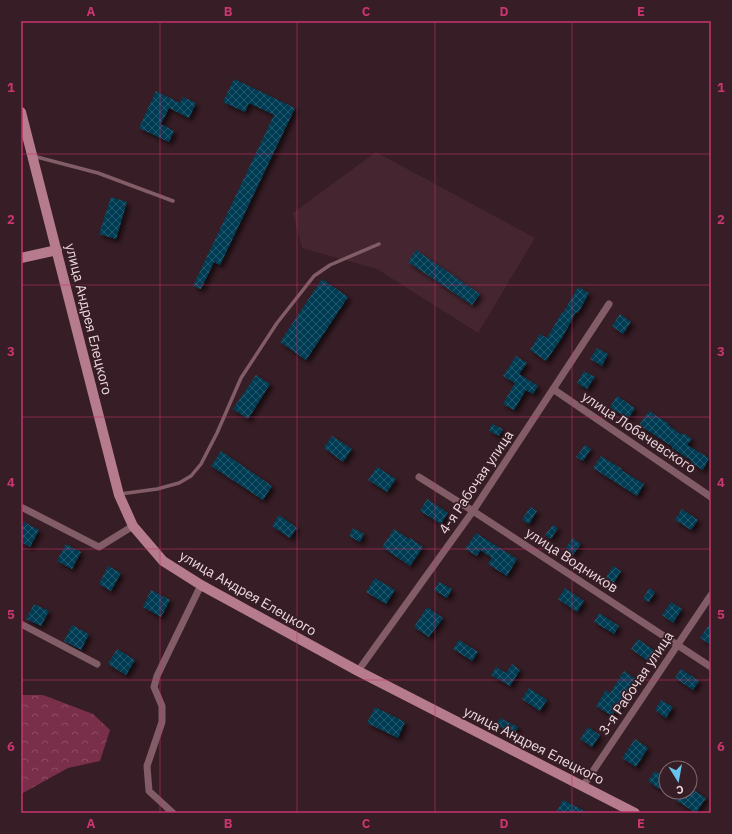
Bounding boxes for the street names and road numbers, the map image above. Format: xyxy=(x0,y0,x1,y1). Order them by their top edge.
street label: улица Андрея Елецкого xyxy=(61,241,117,397)
street label: улица Лобачевского xyxy=(578,387,700,477)
street label: 4-я Рабочая улица xyxy=(435,426,518,537)
street label: улица Водников xyxy=(522,523,622,597)
street label: улица Андрея Елецкого xyxy=(176,546,320,640)
street label: 3-я Рабочая улица xyxy=(595,627,678,738)
street label: улица Андрея Елецкого xyxy=(461,702,607,788)

